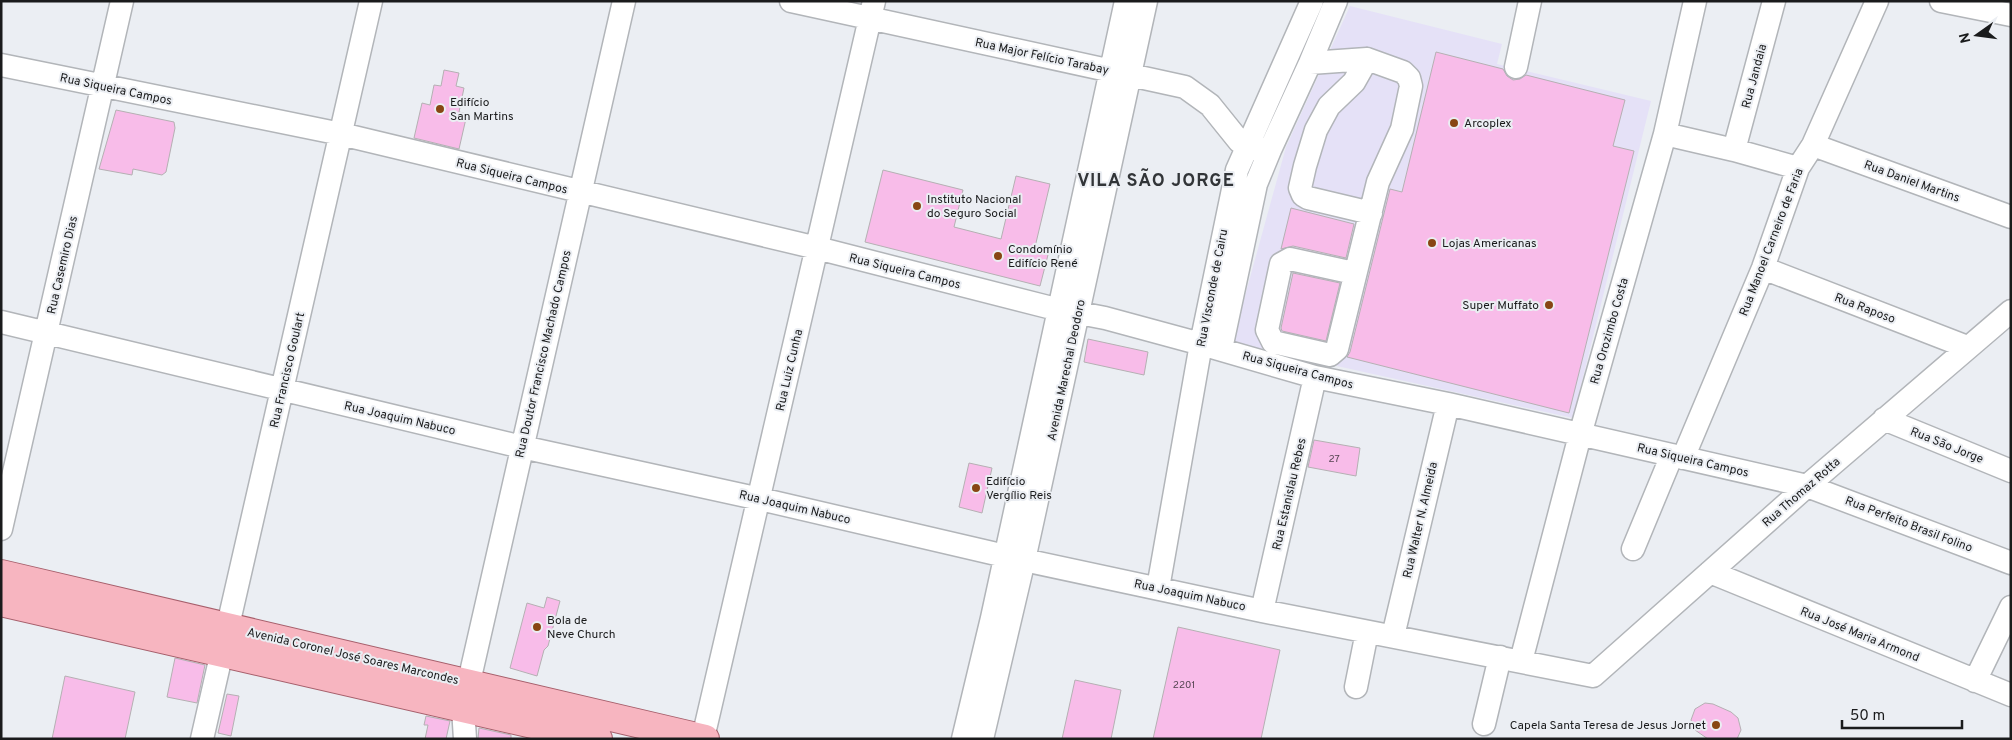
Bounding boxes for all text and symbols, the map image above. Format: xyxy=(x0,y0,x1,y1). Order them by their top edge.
north arrow xyxy=(1952,10,2002,60)
text: N xyxy=(1956,31,1975,45)
street label: Rua Major Felício Tarabay xyxy=(973,35,1110,79)
street label: Rua Jandaia xyxy=(1739,42,1771,110)
street label: Rua Siqueira Campos xyxy=(58,70,173,110)
place label: Edifício San Martins xyxy=(450,95,514,125)
marker: Edifício San Martins xyxy=(434,103,446,115)
place label: Arcoplex xyxy=(1464,116,1511,132)
marker: Arcoplex xyxy=(1448,117,1460,129)
street label: Rua Siqueira Campos xyxy=(454,155,569,199)
street label: Rua Daniel Martins xyxy=(1862,157,1962,207)
street label: Rua Manoel Carneiro de Faria xyxy=(1736,166,1808,319)
district label: VILA SÃO JORGE xyxy=(1077,168,1235,193)
place label: Instituto Nacional do Seguro Social xyxy=(927,192,1022,222)
marker: Instituto Nacional do Seguro Social xyxy=(911,200,923,212)
street label: Rua Casemiro Dias xyxy=(44,215,82,316)
street label: Rua Visconde de Cairu xyxy=(1194,228,1232,349)
place label: Lojas Americanas xyxy=(1442,236,1537,252)
marker: Lojas Americanas xyxy=(1426,237,1438,249)
place label: Condomínio Edifício René xyxy=(1008,242,1078,272)
street label: Rua Doutor Francisco Machado Campos xyxy=(512,249,576,460)
street label: Rua Siqueira Campos xyxy=(847,250,962,294)
marker: Condomínio Edifício René xyxy=(992,250,1004,262)
street label: Rua Orozimbo Costa xyxy=(1587,276,1633,386)
street label: Rua Raposo xyxy=(1832,290,1898,328)
street label: Avenida Marechal Deodoro xyxy=(1044,298,1090,442)
place label: Super Muffato xyxy=(1462,298,1539,314)
marker: Super Muffato xyxy=(1543,299,1555,311)
street label: Rua Francisco Goulart xyxy=(267,311,309,430)
street label: Rua Luiz Cunha xyxy=(773,328,807,413)
street label: Rua Siqueira Campos xyxy=(1240,348,1355,393)
street label: Rua Joaquim Nabuco xyxy=(342,398,457,440)
street label: Rua São Jorge xyxy=(1908,424,1986,468)
street label: Rua Estanislau Rebes xyxy=(1269,437,1311,552)
street label: Rua Siqueira Campos xyxy=(1635,440,1750,482)
house number: 27 xyxy=(1328,453,1340,466)
street label: Rua Thomaz Rotta xyxy=(1759,454,1844,531)
street label: Rua Walter N. Almeida xyxy=(1400,460,1442,580)
place label: Edifício Vergílio Reis xyxy=(986,474,1052,504)
marker: Edifício Vergílio Reis xyxy=(970,482,982,494)
street label: Rua Joaquim Nabuco xyxy=(737,487,852,529)
street label: Rua Perfeito Brasil Folino xyxy=(1843,493,1975,557)
street label: Rua Joaquim Nabuco xyxy=(1132,576,1247,616)
street label: Rua José Maria Armond xyxy=(1798,604,1922,666)
place label: Bola de Neve Church xyxy=(547,613,616,643)
marker: Bola de Neve Church xyxy=(531,621,543,633)
street label: Avenida Coronel José Soares Marcondes xyxy=(245,625,460,689)
house number: 2201 xyxy=(1173,679,1195,692)
scale bar xyxy=(1842,698,1962,730)
text: 50 m xyxy=(1850,707,1885,726)
place label: Capela Santa Teresa de Jesus Jornet xyxy=(1510,718,1706,734)
marker: Capela Santa Teresa de Jesus Jornet xyxy=(1710,719,1722,731)

